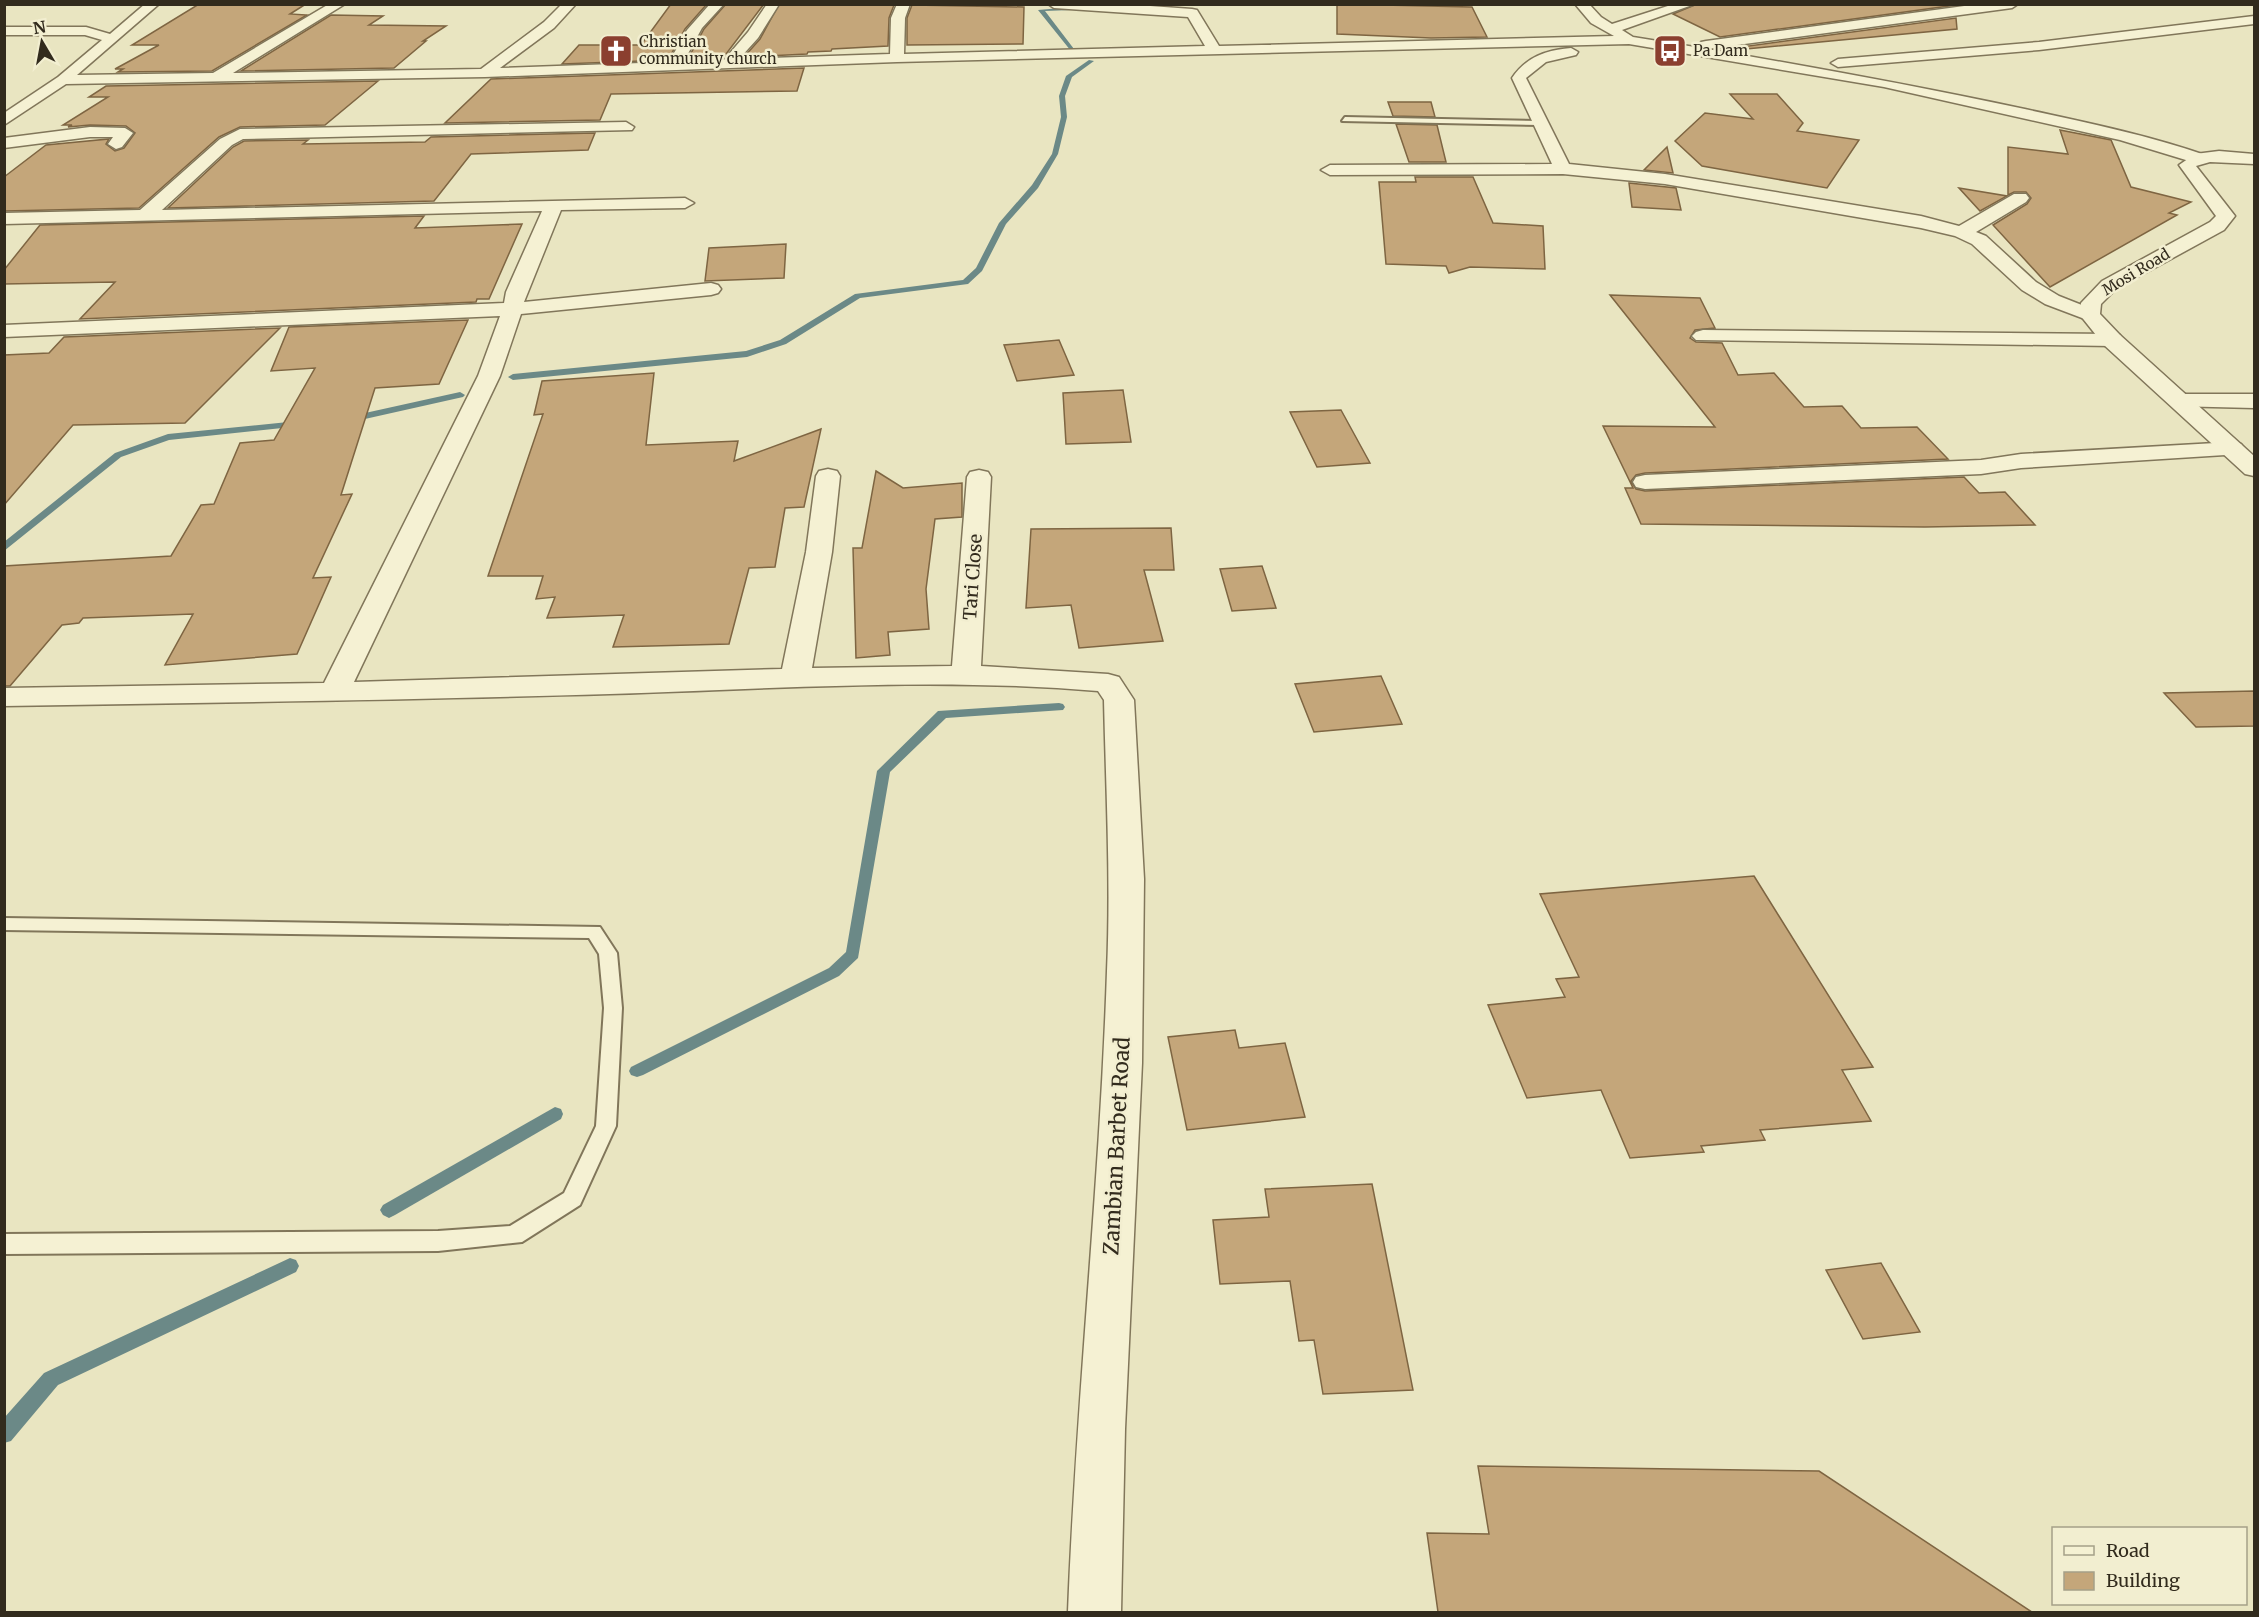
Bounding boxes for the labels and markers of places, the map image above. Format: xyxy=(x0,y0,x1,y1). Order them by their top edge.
place label: Christian community church xyxy=(639,32,777,68)
church icon: Christian community church xyxy=(598,33,634,69)
bus stop icon: Pa Dam xyxy=(1652,33,1688,69)
place label: Pa Dam xyxy=(1693,41,1748,60)

